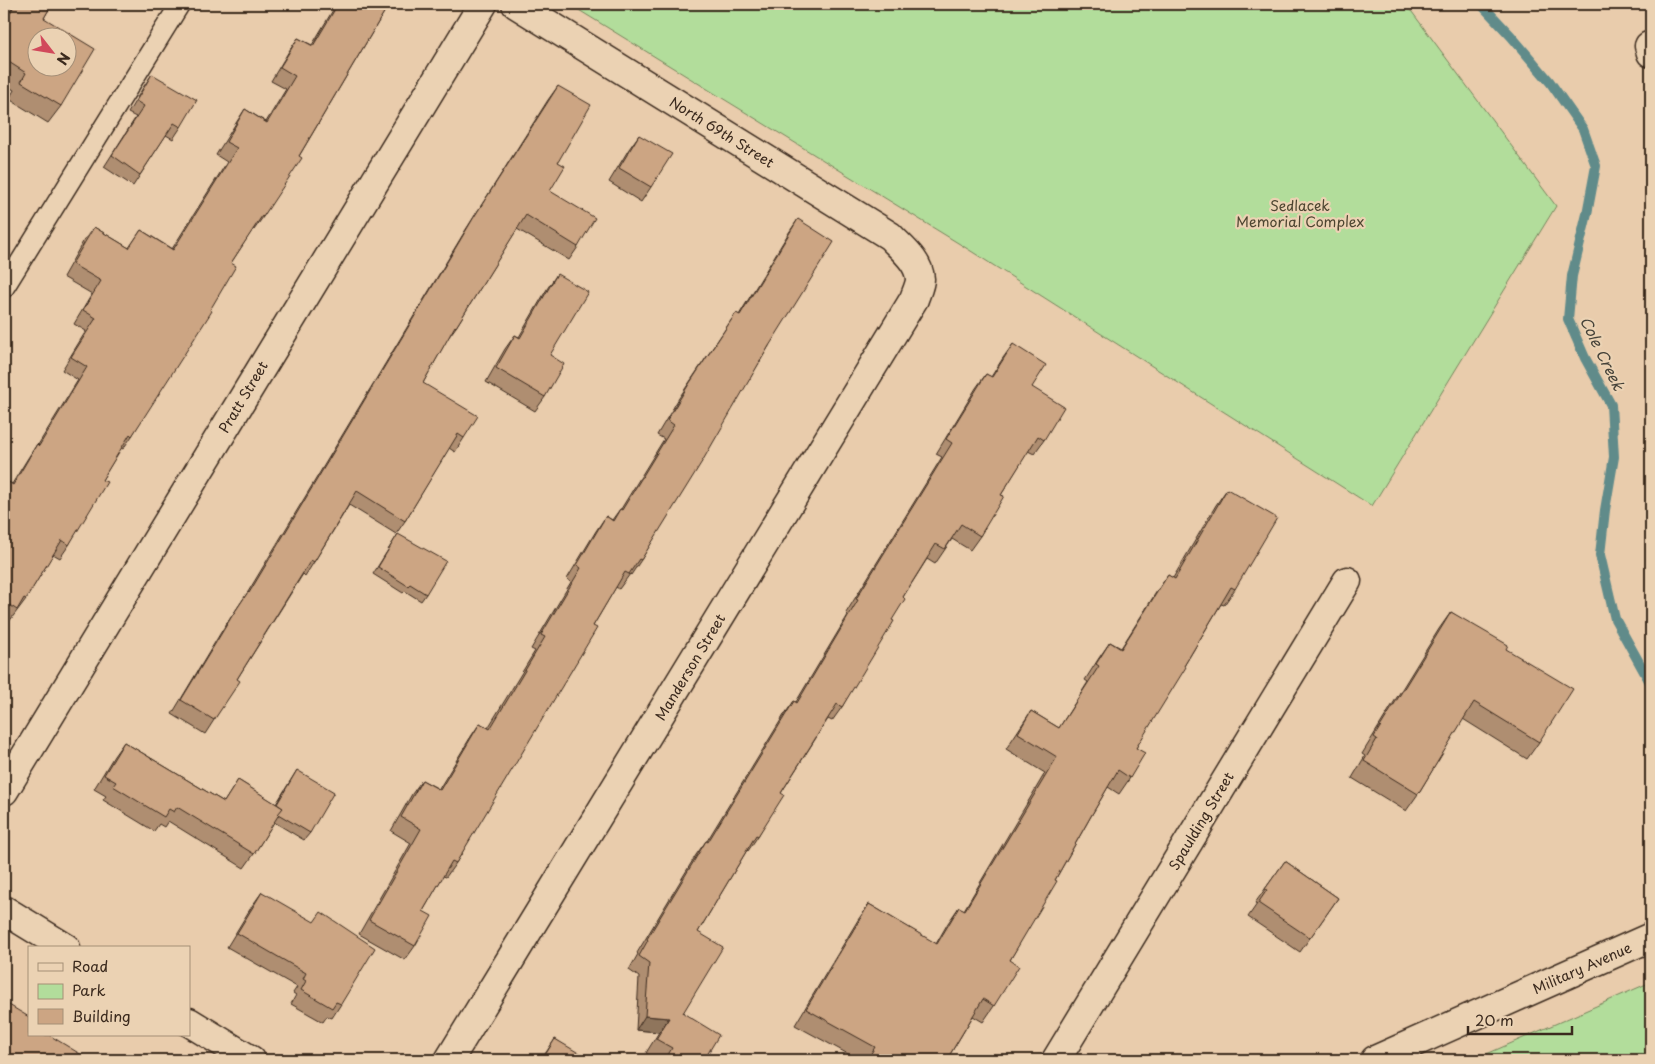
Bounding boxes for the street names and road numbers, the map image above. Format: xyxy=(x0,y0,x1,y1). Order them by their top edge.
street label: North 69th Street xyxy=(666,91,779,173)
street label: Pratt Street xyxy=(213,357,273,437)
street label: Manderson Street xyxy=(650,609,730,724)
street label: Spaulding Street xyxy=(1163,768,1239,874)
street label: Military Avenue xyxy=(1529,937,1635,999)

